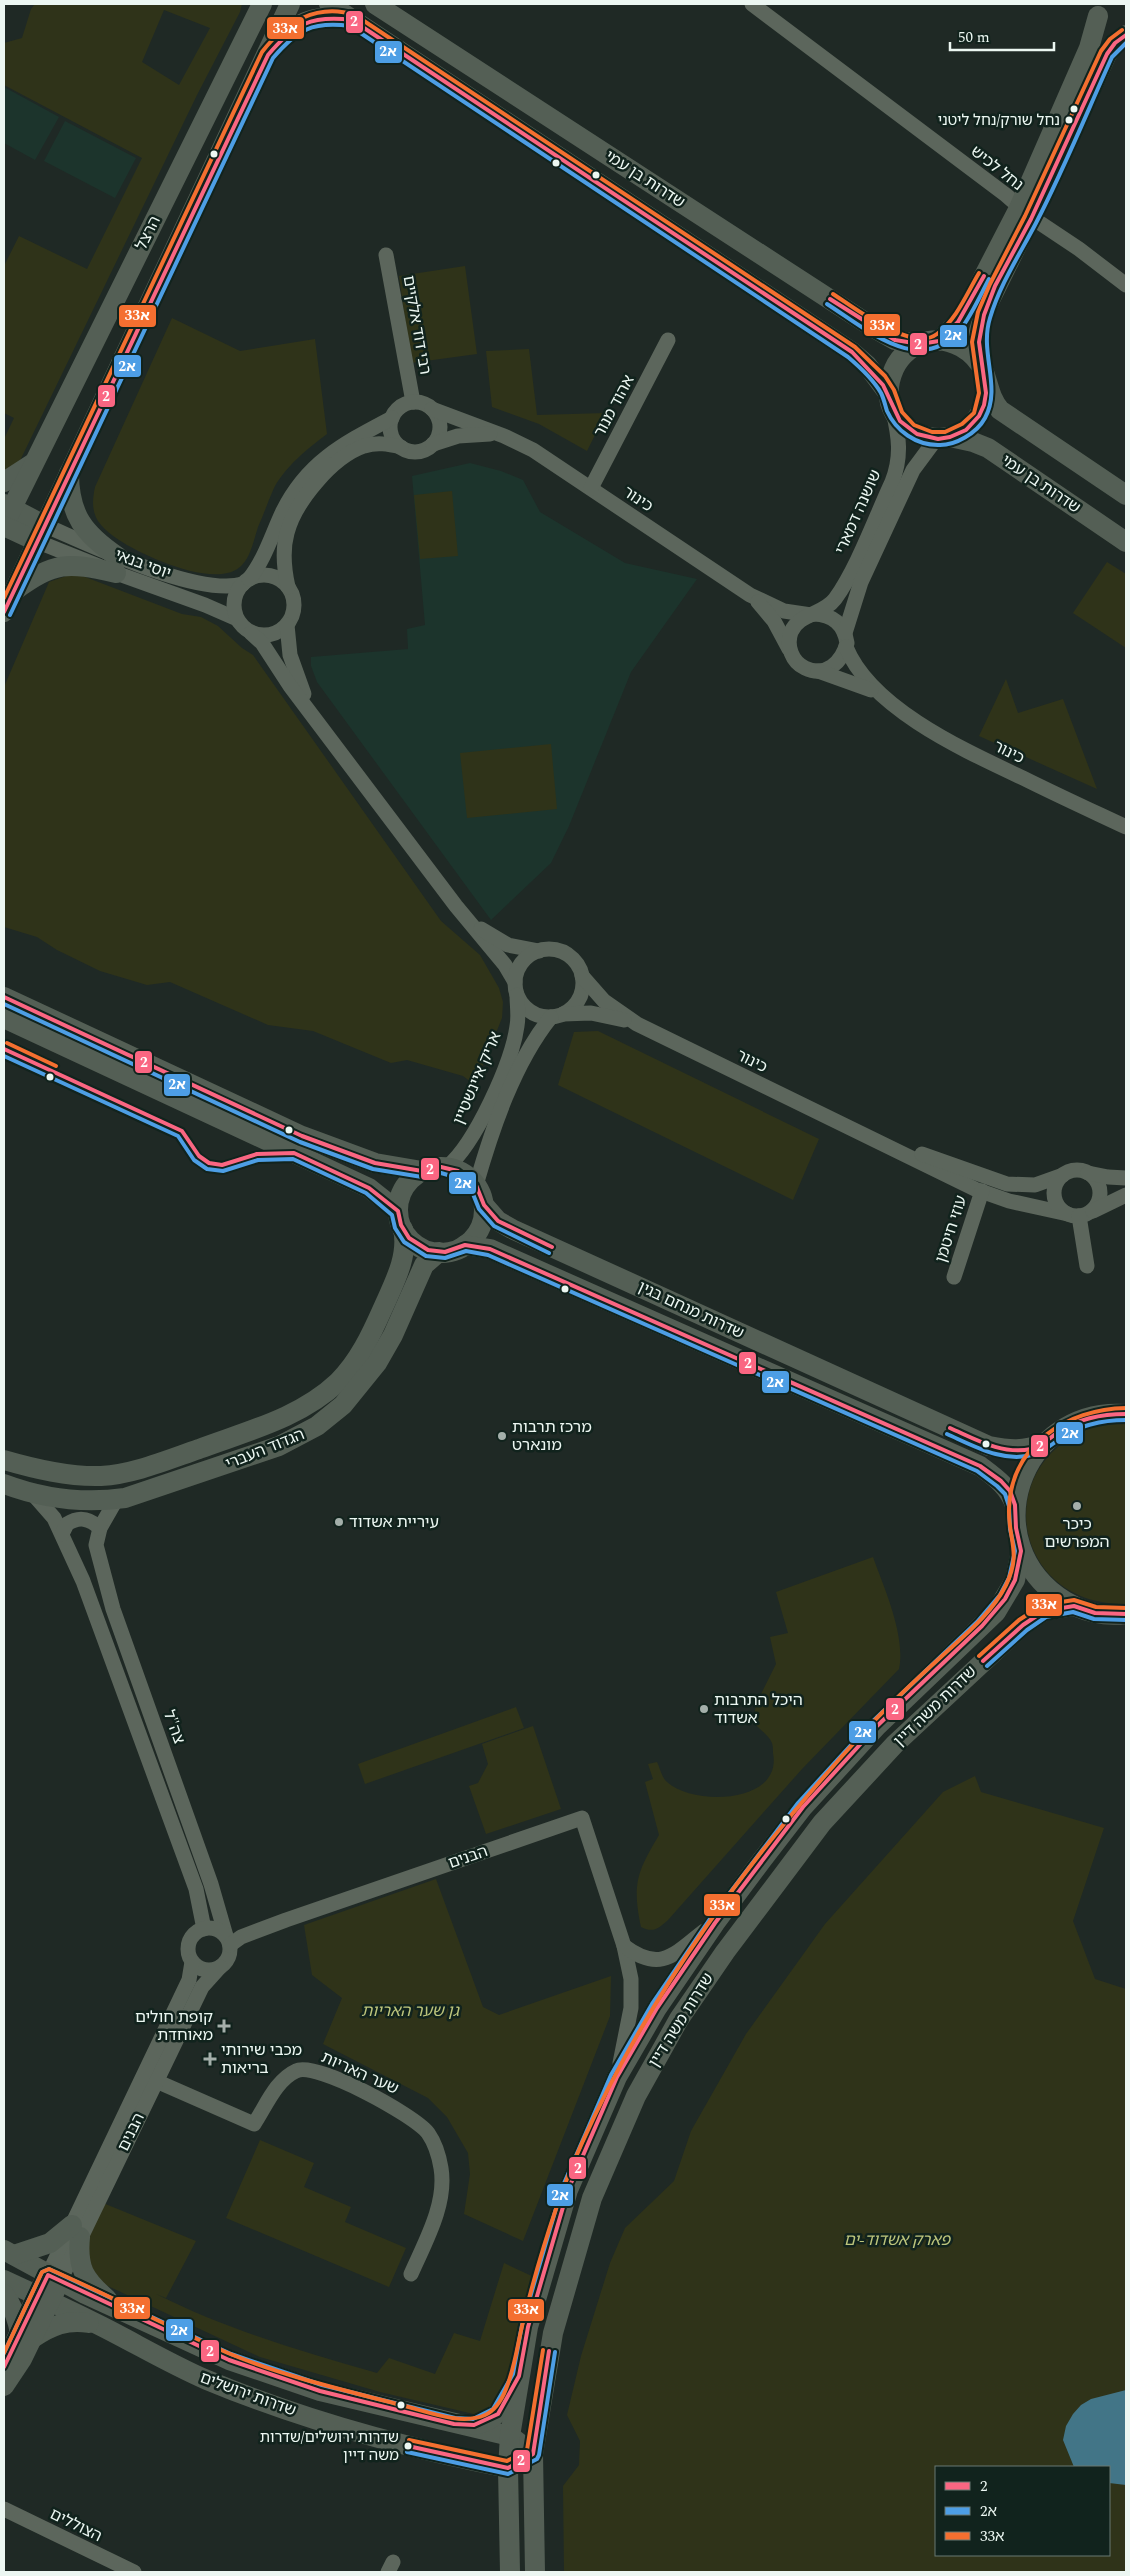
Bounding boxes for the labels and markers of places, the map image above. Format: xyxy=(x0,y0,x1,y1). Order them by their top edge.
unlabelled marker xyxy=(1069,104,1079,114)
place label: נחל שורק/נחל ליטני xyxy=(938,109,1060,132)
marker: נחל שורק/נחל ליטני xyxy=(1064,115,1074,125)
unlabelled marker xyxy=(209,149,219,159)
unlabelled marker xyxy=(551,158,561,168)
unlabelled marker xyxy=(591,170,601,180)
unlabelled marker xyxy=(45,1072,55,1082)
unlabelled marker xyxy=(284,1125,294,1135)
unlabelled marker xyxy=(560,1284,570,1294)
place label: מרכז תרבות מונארט xyxy=(512,1415,592,1457)
marker: מרכז תרבות מונארט xyxy=(496,1430,508,1442)
unlabelled marker xyxy=(981,1439,991,1449)
marker: כיכר המפרשים xyxy=(1071,1500,1083,1512)
place label: עיריית אשדוד xyxy=(349,1510,439,1534)
place label: כיכר המפרשים xyxy=(1045,1512,1110,1554)
marker: עיריית אשדוד xyxy=(333,1516,345,1528)
place label: היכל התרבות אשדוד xyxy=(714,1688,803,1730)
marker: היכל התרבות אשדוד xyxy=(698,1703,710,1715)
unlabelled marker xyxy=(781,1814,791,1824)
place label: קופת חולים מאוחדת xyxy=(135,2005,213,2047)
marker: קופת חולים מאוחדת xyxy=(217,2019,231,2033)
place label: מכבי שירותי בריאות xyxy=(221,2038,302,2080)
marker: מכבי שירותי בריאות xyxy=(203,2052,217,2066)
unlabelled marker xyxy=(396,2400,406,2410)
place label: שדרות ירושלים/שדרות משה דיין xyxy=(260,2426,399,2467)
marker: שדרות ירושלים/שדרות משה דיין xyxy=(403,2441,413,2451)

